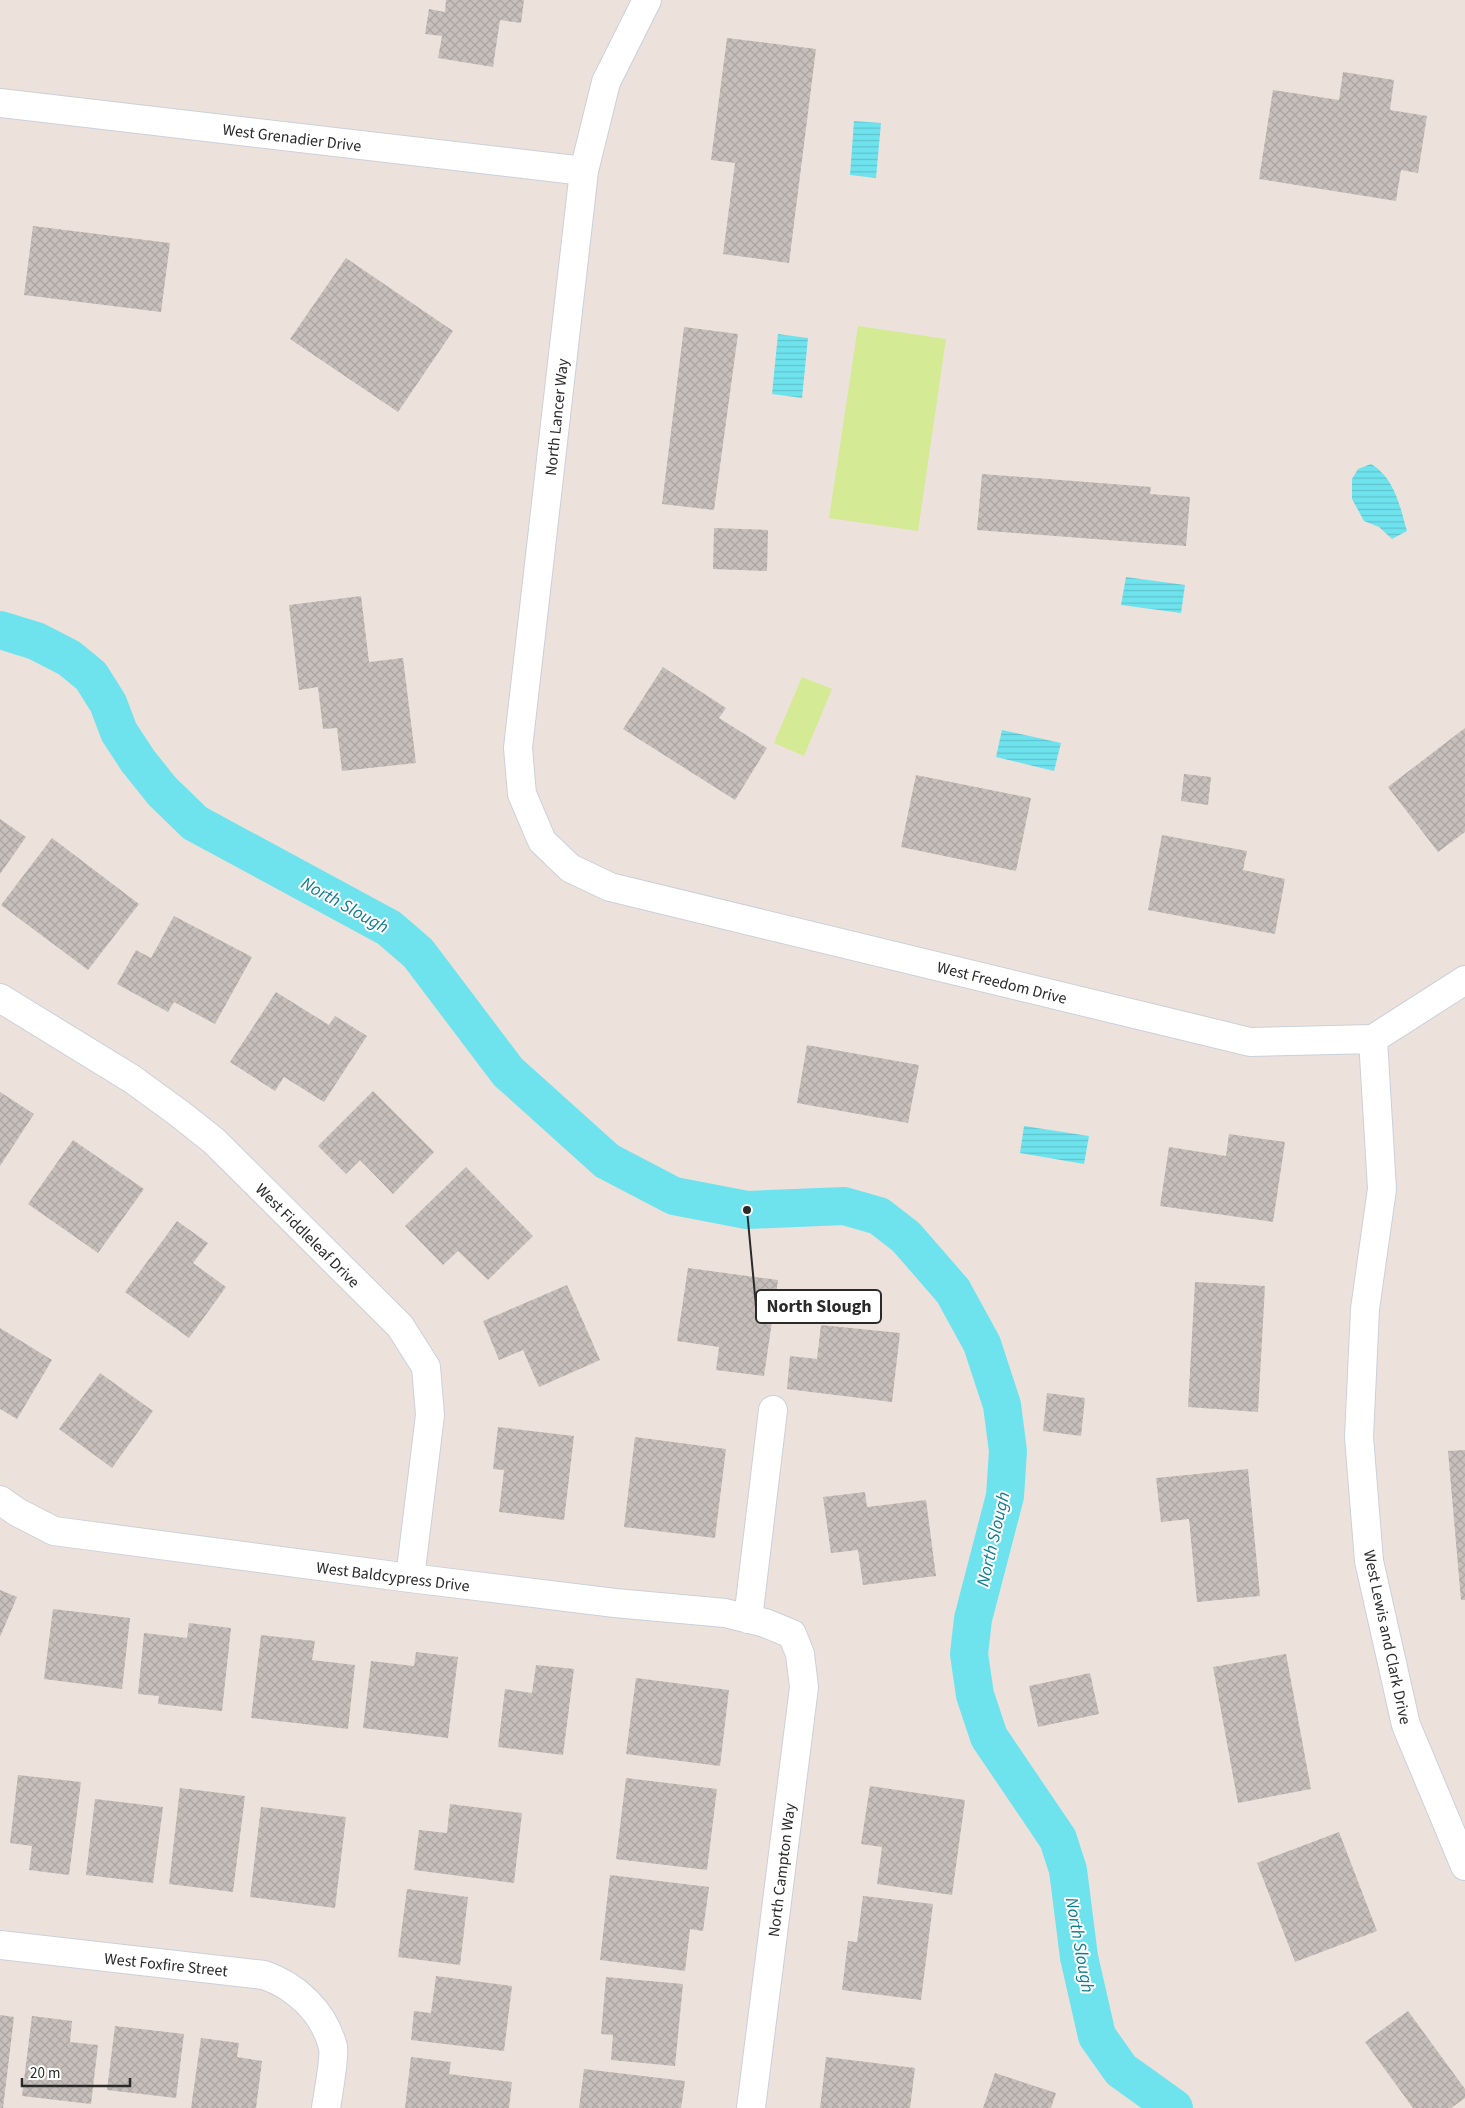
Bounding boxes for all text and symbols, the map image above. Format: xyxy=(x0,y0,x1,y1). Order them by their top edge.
street label: West Grenadier Drive xyxy=(221,119,363,157)
street label: North Lancer Way xyxy=(540,357,574,477)
water label: North Slough xyxy=(296,871,393,940)
street label: West Freedom Drive xyxy=(935,956,1069,1010)
street label: West Fiddleleaf Drive xyxy=(250,1179,364,1293)
callout: North Slough xyxy=(756,1290,881,1323)
text: North Slough xyxy=(766,1294,872,1319)
water label: North Slough xyxy=(970,1489,1017,1589)
street label: West Lewis and Clark Drive xyxy=(1358,1548,1416,1727)
street label: West Baldcypress Drive xyxy=(315,1557,471,1597)
street label: North Campton Way xyxy=(763,1801,801,1938)
water label: North Slough xyxy=(1059,1895,1100,1995)
street label: West Foxfire Street xyxy=(103,1948,229,1982)
scale bar xyxy=(22,2056,130,2088)
text: 20 m xyxy=(30,2063,60,2084)

